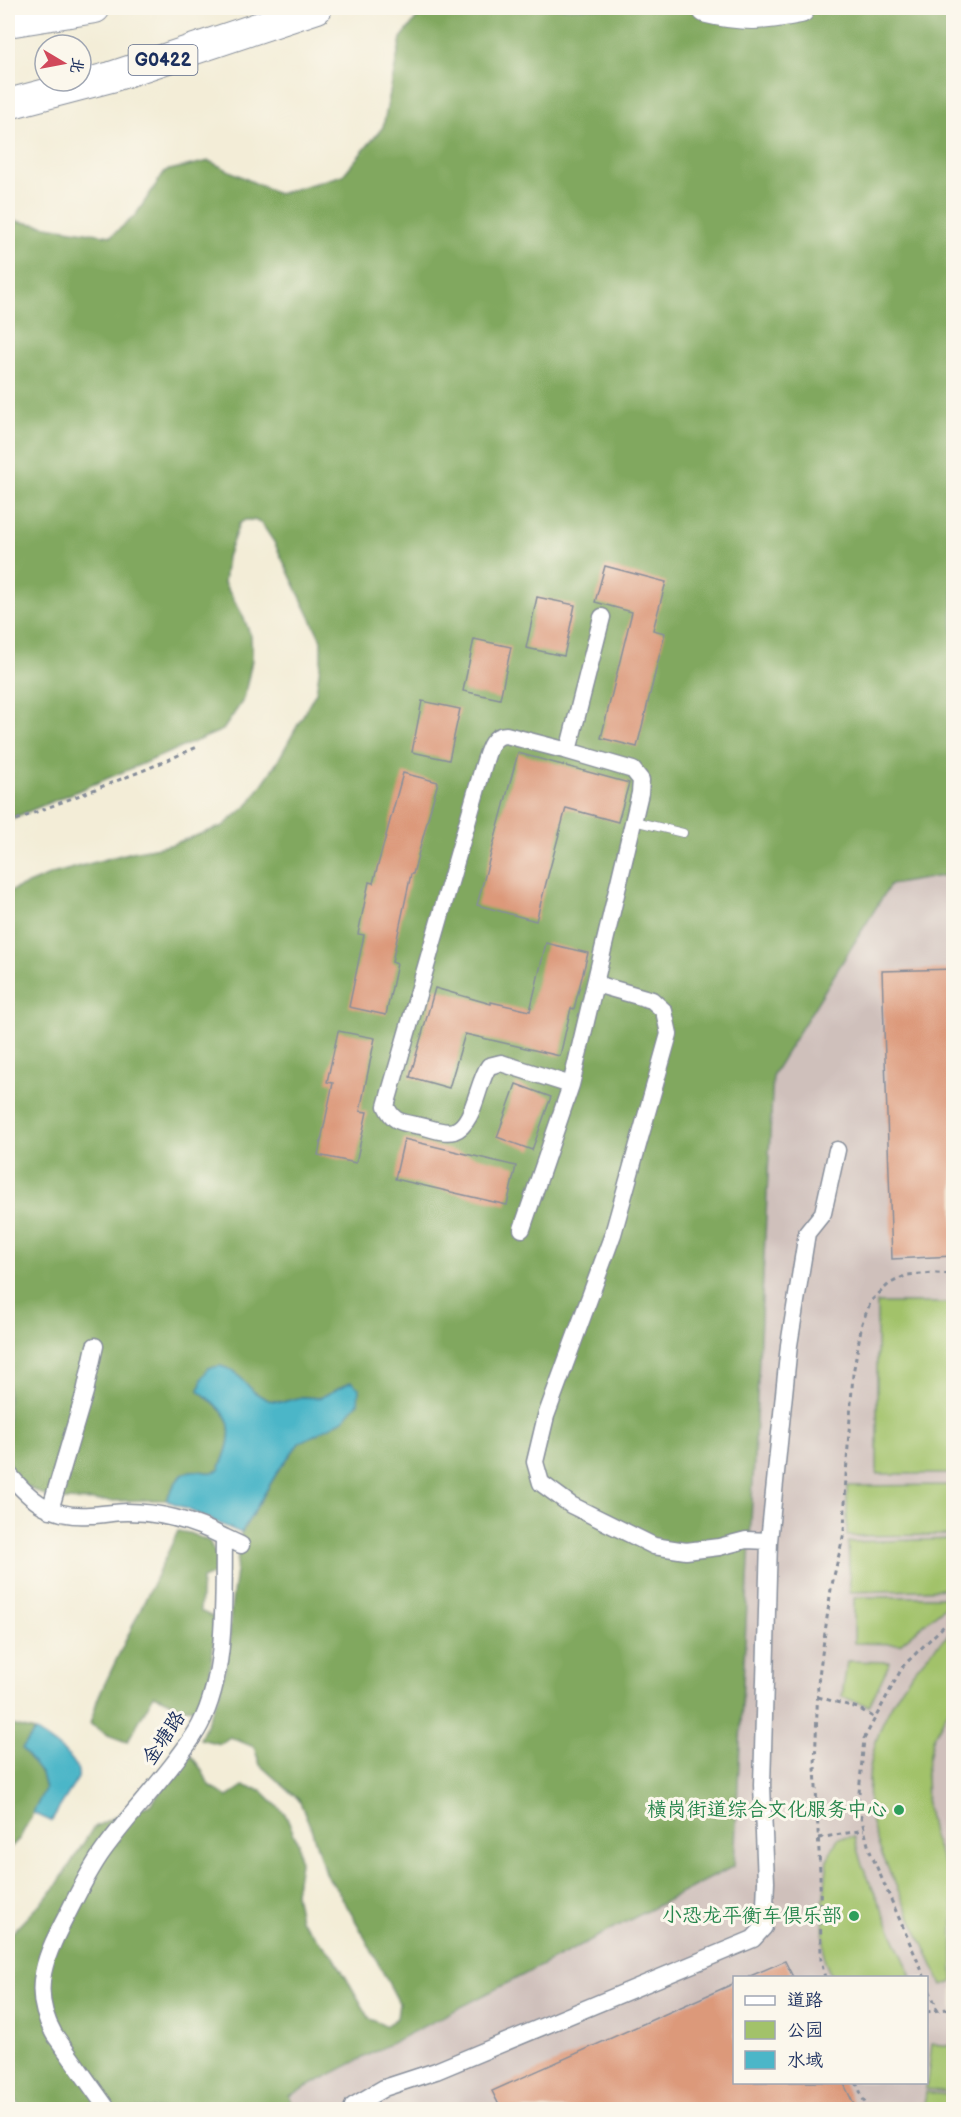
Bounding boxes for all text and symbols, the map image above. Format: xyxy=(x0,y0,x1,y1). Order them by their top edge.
north arrow xyxy=(33,33,93,93)
road number: G0422 xyxy=(128,45,198,75)
text: 北 xyxy=(66,56,87,75)
street label: 金塘路 xyxy=(137,1706,191,1770)
place label: 横岗街道综合文化服务中心 xyxy=(647,1798,887,1822)
marker: 横岗街道综合文化服务中心 xyxy=(892,1803,906,1817)
place label: 小恐龙平衡车俱乐部 xyxy=(662,1904,842,1928)
marker: 小恐龙平衡车俱乐部 xyxy=(847,1909,861,1923)
legend xyxy=(733,1976,928,2084)
text: 道路 xyxy=(787,1990,823,2011)
text: 公园 xyxy=(787,2020,823,2041)
text: 水域 xyxy=(787,2050,823,2071)

